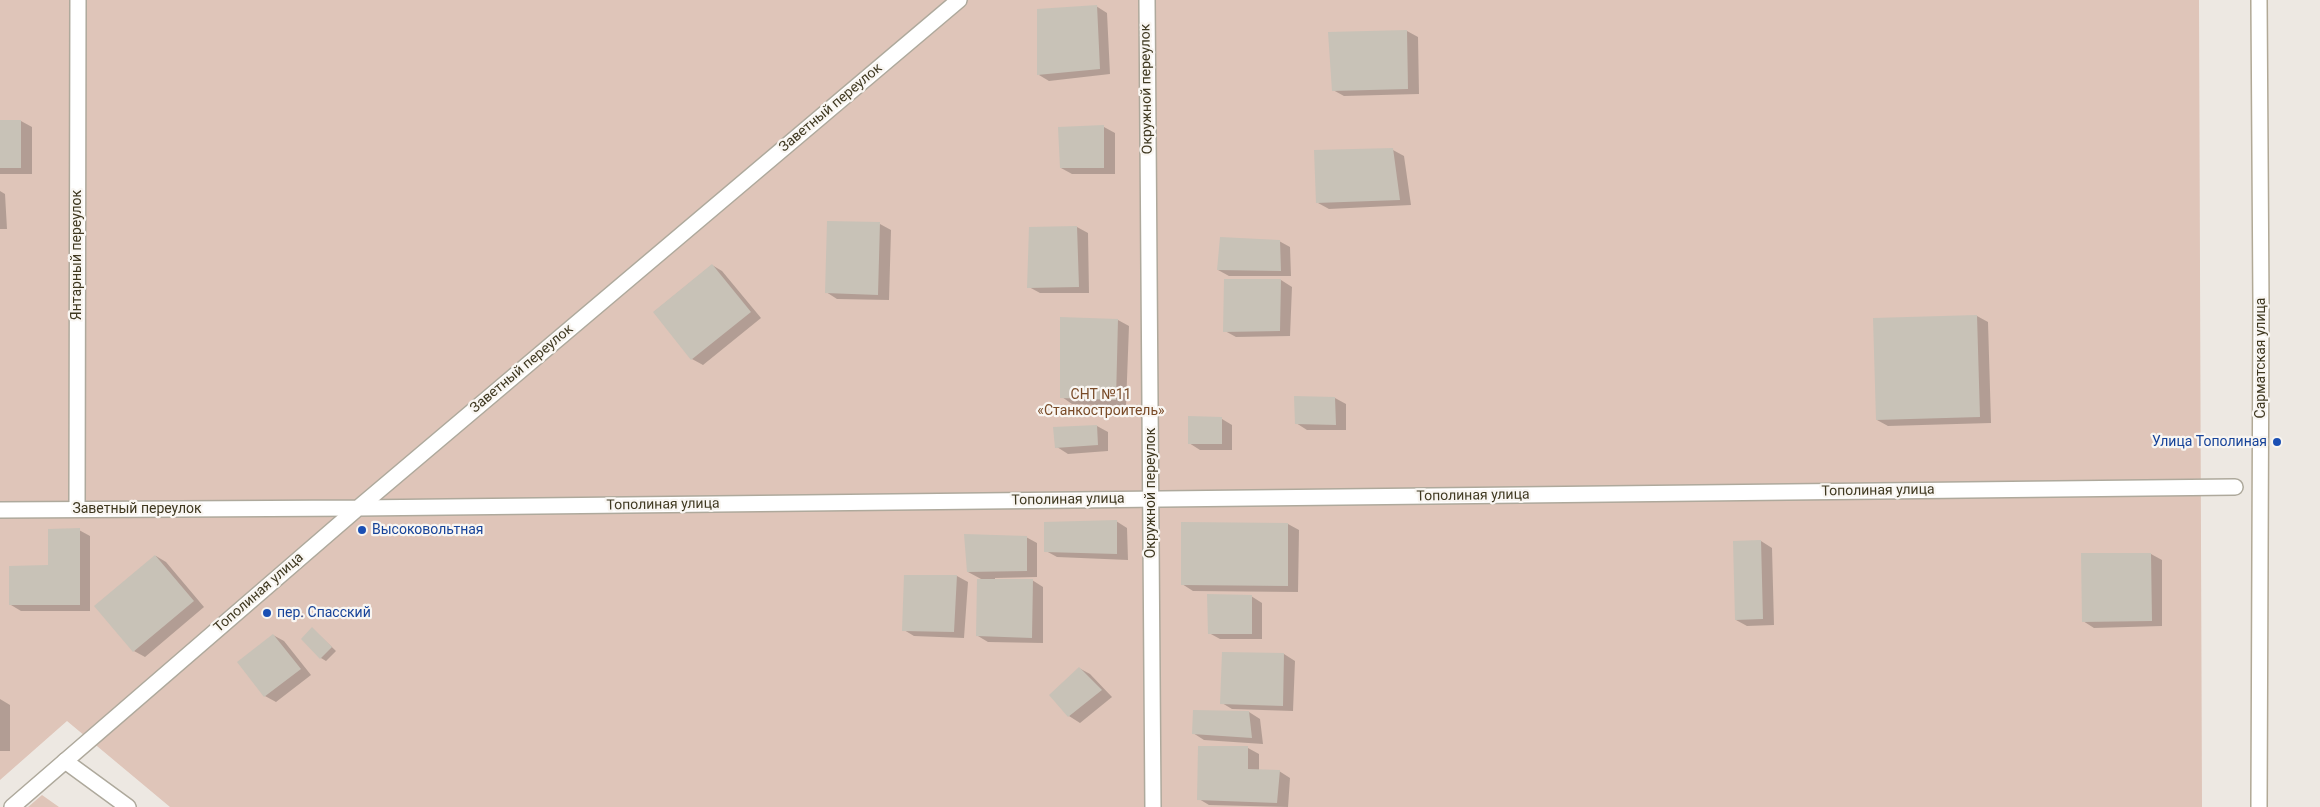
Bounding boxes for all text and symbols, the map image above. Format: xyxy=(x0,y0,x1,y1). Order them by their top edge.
street label: Окружной переулок xyxy=(1137,24,1157,154)
street label: Заветный переулок xyxy=(776,60,886,156)
street label: Янтарный переулок xyxy=(69,190,85,320)
street label: Сарматская улица xyxy=(2253,298,2269,418)
street label: Заветный переулок xyxy=(467,321,577,417)
park label: СНТ №11 «Станкостроитель» xyxy=(1037,387,1165,420)
street label: Окружной переулок xyxy=(1143,428,1159,558)
place label: Улица Тополиная xyxy=(2152,434,2267,450)
marker: Улица Тополиная xyxy=(2271,436,2283,448)
street label: Тополиная улица xyxy=(1821,482,1935,500)
street label: Тополиная улица xyxy=(1416,487,1530,505)
street label: Тополиная улица xyxy=(1011,491,1125,509)
street label: Тополиная улица xyxy=(606,496,720,514)
street label: Заветный переулок xyxy=(72,501,202,517)
place label: Высоковольтная xyxy=(372,522,484,538)
marker: Высоковольтная xyxy=(356,524,368,536)
street label: Тополиная улица xyxy=(211,550,307,636)
place label: пер. Спасский xyxy=(277,605,371,621)
marker: пер. Спасский xyxy=(261,607,273,619)

